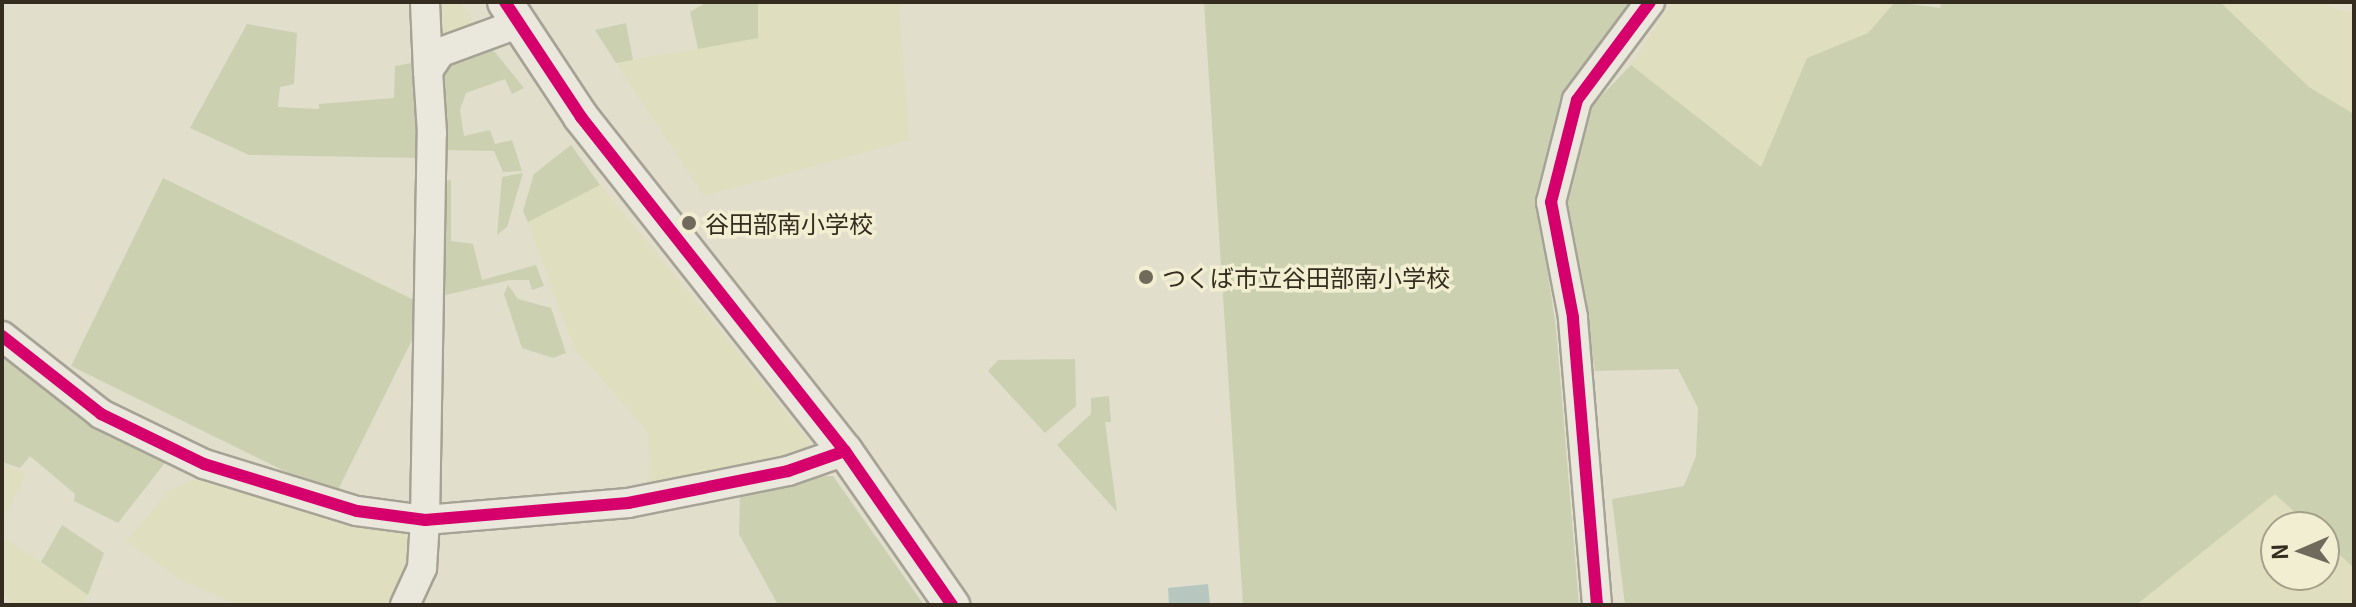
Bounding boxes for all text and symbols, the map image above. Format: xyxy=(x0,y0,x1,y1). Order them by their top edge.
place label: 谷田部南小学校 xyxy=(705,209,873,237)
marker: 谷田部南小学校 xyxy=(680,214,698,232)
place label: つくば市立谷田部南小学校 xyxy=(1162,263,1450,291)
marker: つくば市立谷田部南小学校 xyxy=(1137,268,1155,286)
north arrow xyxy=(2260,511,2340,591)
text: N xyxy=(2262,543,2294,561)

